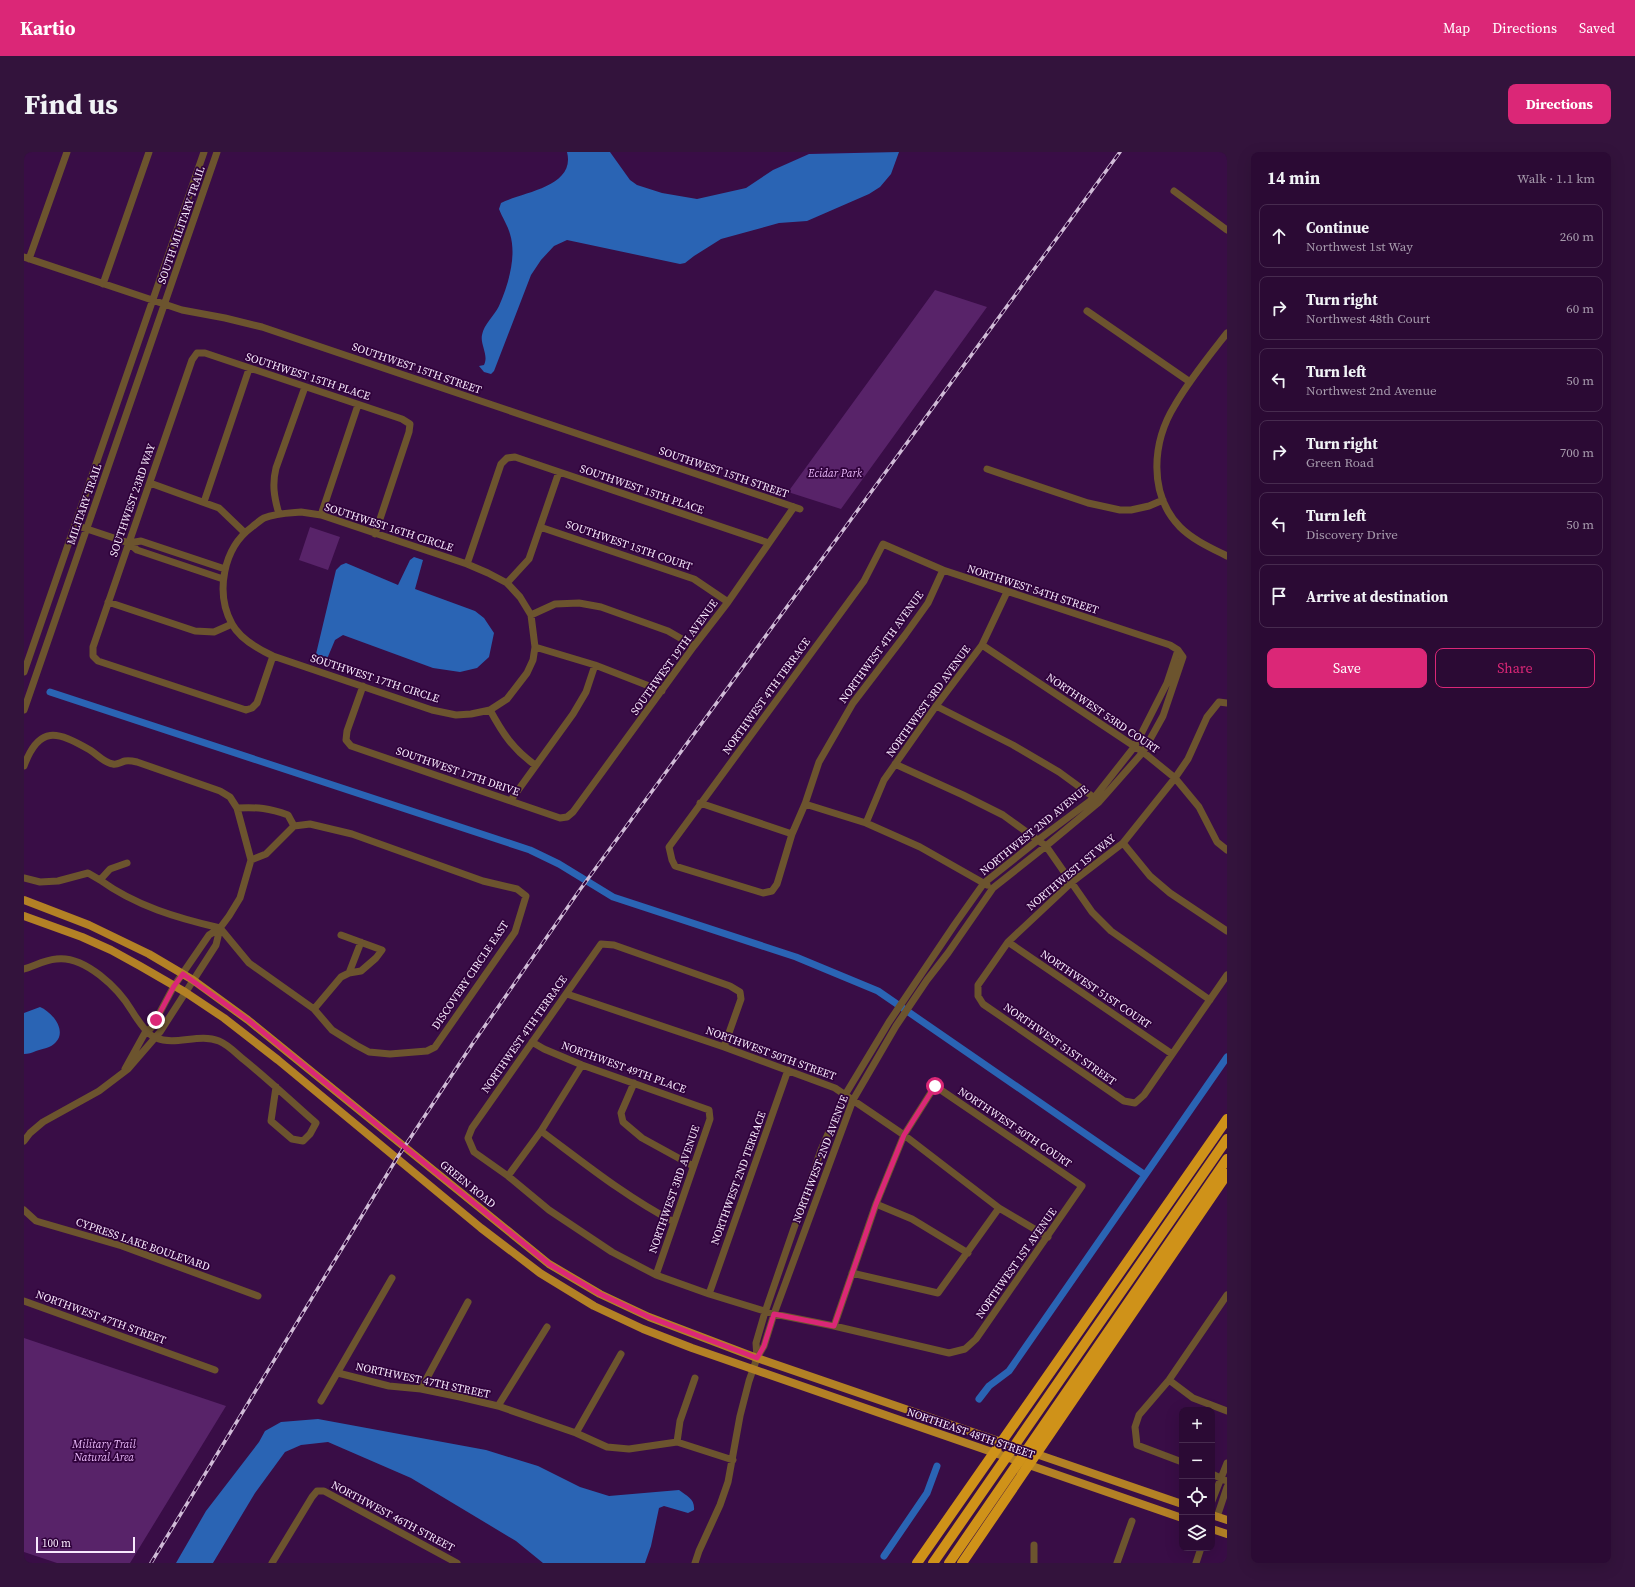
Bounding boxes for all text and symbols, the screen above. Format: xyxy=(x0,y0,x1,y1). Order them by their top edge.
text: Kartio xyxy=(20,15,76,41)
text: Map xyxy=(1443,18,1470,38)
text: Directions xyxy=(1492,18,1557,38)
text: Saved xyxy=(1579,18,1615,38)
button: Directions xyxy=(1508,84,1611,124)
text: Find us xyxy=(24,85,118,123)
street label: SOUTH MILITARY TRAIL xyxy=(154,164,209,286)
text: 14 min xyxy=(1267,166,1320,190)
text: Walk · 1.1 km xyxy=(1517,170,1595,187)
text: Continue xyxy=(1306,217,1369,238)
icon: ahead xyxy=(1268,225,1290,247)
text: 260 m xyxy=(1560,228,1594,245)
text: Northwest 1st Way xyxy=(1306,238,1413,255)
text: Turn right xyxy=(1306,289,1378,310)
icon: right xyxy=(1268,297,1290,319)
text: 60 m xyxy=(1566,300,1594,317)
text: Northwest 48th Court xyxy=(1306,310,1430,327)
street label: SOUTHWEST 15TH STREET xyxy=(350,339,484,398)
street label: SOUTHWEST 15TH PLACE xyxy=(244,349,373,404)
text: Turn left xyxy=(1306,361,1366,382)
icon: left xyxy=(1268,369,1290,391)
text: 50 m xyxy=(1566,372,1594,389)
text: Northwest 2nd Avenue xyxy=(1306,382,1437,399)
text: Turn right xyxy=(1306,433,1378,454)
street label: SOUTHWEST 23RD WAY xyxy=(106,441,159,559)
icon: right xyxy=(1268,441,1290,463)
street label: SOUTHWEST 15TH STREET xyxy=(657,443,791,502)
text: 700 m xyxy=(1560,444,1594,461)
text: Green Road xyxy=(1306,454,1374,471)
street label: MILITARY TRAIL xyxy=(64,461,106,547)
street label: SOUTHWEST 15TH PLACE xyxy=(578,461,706,518)
park label: Ecidar Park xyxy=(807,466,863,481)
street label: SOUTHWEST 16TH CIRCLE xyxy=(322,500,456,556)
text: Turn left xyxy=(1306,505,1366,526)
icon: left xyxy=(1268,513,1290,535)
text: 50 m xyxy=(1566,516,1594,533)
street label: SOUTHWEST 15TH COURT xyxy=(564,517,694,574)
text: Discovery Drive xyxy=(1306,526,1398,543)
street label: NORTHWEST 54TH STREET xyxy=(965,561,1101,618)
icon: arrive xyxy=(1268,585,1290,607)
text: Arrive at destination xyxy=(1306,586,1448,607)
street label: NORTHWEST 4TH AVENUE xyxy=(836,588,927,706)
street label: SOUTHWEST 19TH AVENUE xyxy=(627,596,722,718)
street label: NORTHWEST 4TH TERRACE xyxy=(719,635,814,758)
street label: NORTHWEST 3RD AVENUE xyxy=(883,642,974,760)
button: Save xyxy=(1267,648,1427,688)
button: Share xyxy=(1435,648,1595,688)
street label: SOUTHWEST 17TH CIRCLE xyxy=(308,651,442,707)
street label: NORTHWEST 53RD COURT xyxy=(1043,670,1163,757)
street label: SOUTHWEST 17TH DRIVE xyxy=(394,743,522,800)
street label: NORTHWEST 2ND AVENUE xyxy=(977,782,1092,879)
street label: NORTHWEST 1ST WAY xyxy=(1024,831,1119,914)
street label: DISCOVERY CIRCLE EAST xyxy=(428,918,513,1032)
street label: NORTHWEST 51ST COURT xyxy=(1037,947,1154,1032)
street label: NORTHWEST 4TH TERRACE xyxy=(478,972,571,1096)
street label: NORTHWEST 51ST STREET xyxy=(1001,1000,1119,1089)
route end xyxy=(147,1011,165,1029)
street label: NORTHWEST 50TH STREET xyxy=(704,1023,838,1084)
street label: NORTHWEST 49TH PLACE xyxy=(559,1038,689,1097)
route start xyxy=(926,1077,944,1095)
street label: NORTHWEST 50TH COURT xyxy=(955,1084,1075,1171)
street label: NORTHWEST 2ND AVENUE xyxy=(789,1093,852,1225)
street label: NORTHWEST 2ND TERRACE xyxy=(707,1109,770,1247)
street label: NORTHWEST 3RD AVENUE xyxy=(645,1123,704,1255)
street label: GREEN ROAD xyxy=(437,1157,499,1212)
street label: NORTHWEST 1ST AVENUE xyxy=(972,1205,1061,1322)
street label: CYPRESS LAKE BOULEVARD xyxy=(74,1214,212,1275)
street label: NORTHWEST 47TH STREET xyxy=(34,1287,168,1348)
street label: NORTHWEST 47TH STREET xyxy=(354,1359,492,1402)
street label: NORTHEAST 48TH STREET xyxy=(905,1405,1037,1463)
map controls xyxy=(1179,1407,1215,1551)
button: + xyxy=(1179,1407,1215,1443)
park label: Military Trail Natural Area xyxy=(71,1437,137,1465)
button: − xyxy=(1179,1443,1215,1479)
street label: NORTHWEST 46TH STREET xyxy=(329,1478,457,1555)
button: locate xyxy=(1179,1479,1215,1515)
button: layers xyxy=(1179,1515,1215,1551)
scale bar xyxy=(36,1535,135,1554)
text: 100 m xyxy=(42,1536,71,1551)

